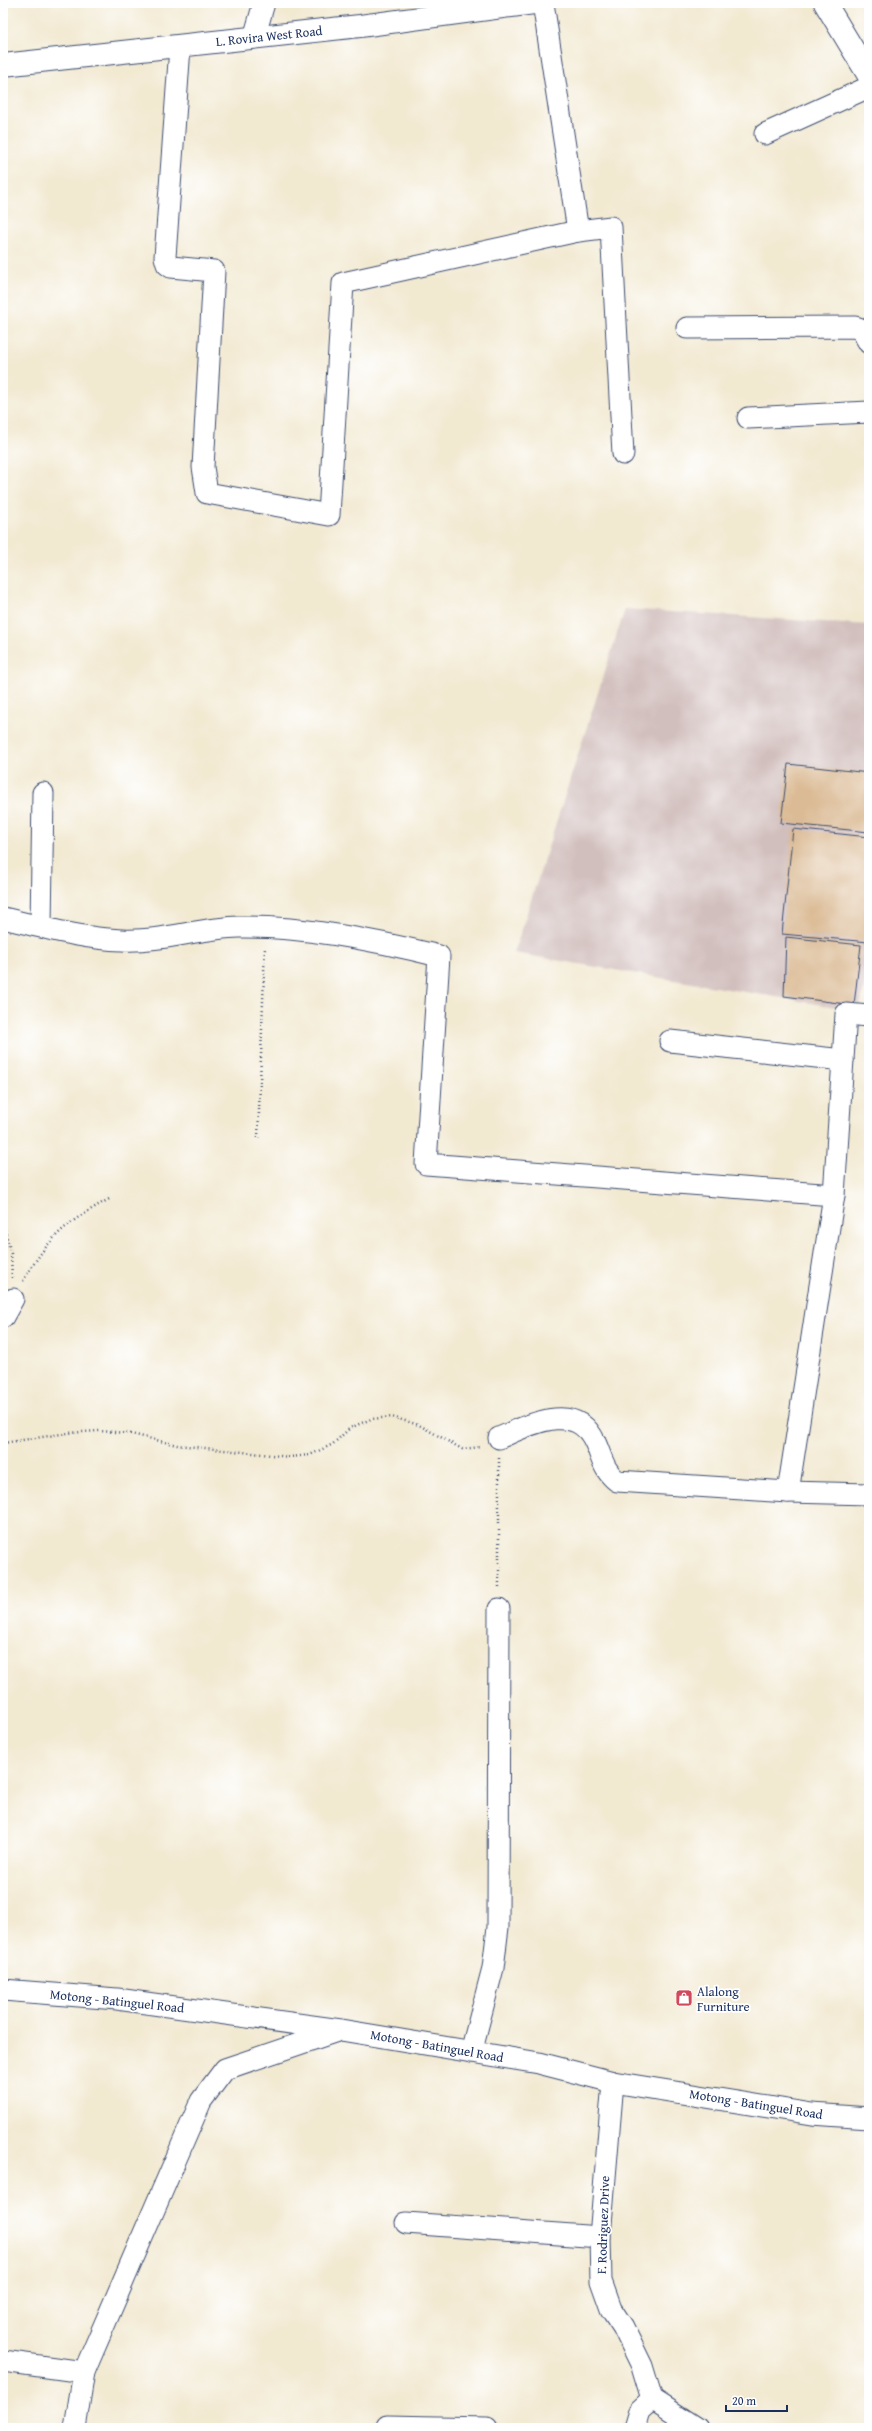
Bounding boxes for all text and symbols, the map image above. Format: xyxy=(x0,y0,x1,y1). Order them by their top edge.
street label: L. Rovira West Road xyxy=(215,21,323,51)
place label: Alalong Furniture xyxy=(697,1982,750,2016)
street label: Motong - Batinguel Road xyxy=(49,1985,185,2018)
shop icon: Alalong Furniture xyxy=(674,1988,694,2008)
street label: Motong - Batinguel Road xyxy=(369,2025,505,2067)
street label: Motong - Batinguel Road xyxy=(688,2084,824,2124)
street label: F. Rodriguez Drive xyxy=(592,2175,614,2275)
scale bar xyxy=(726,2387,787,2413)
text: 20 m xyxy=(732,2392,756,2409)

